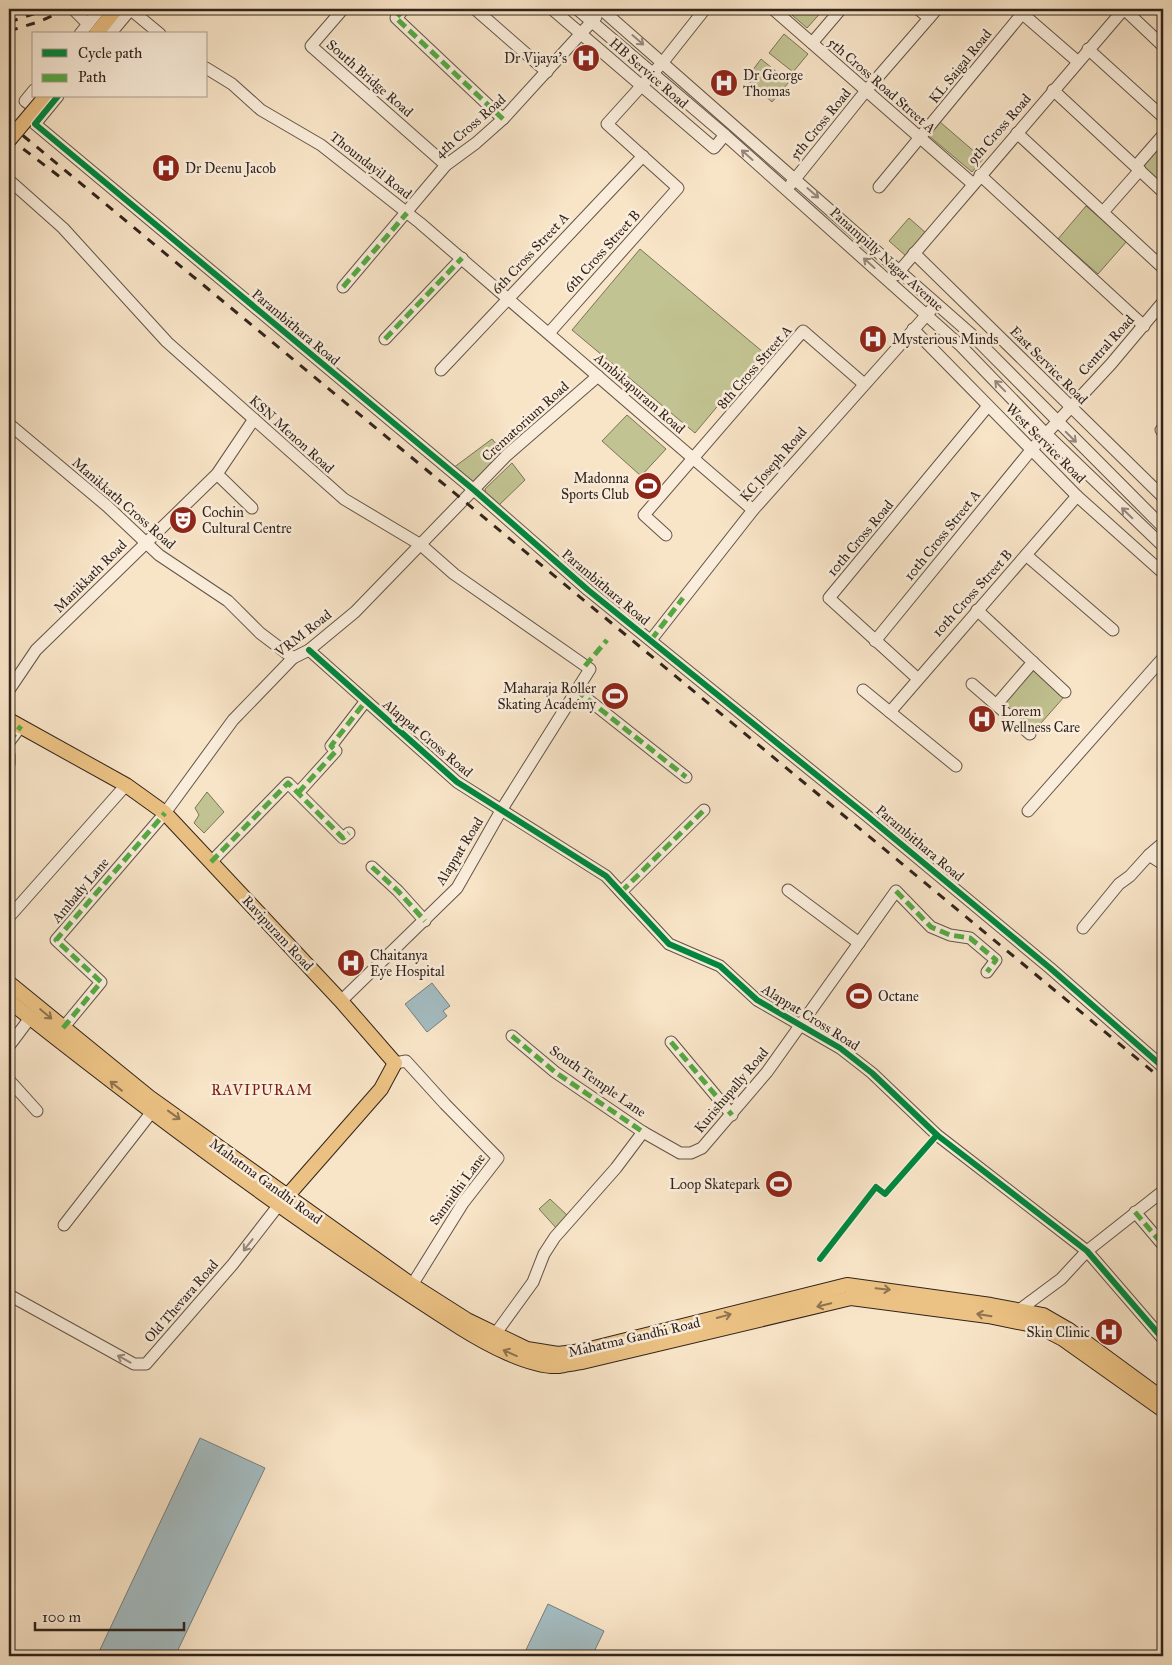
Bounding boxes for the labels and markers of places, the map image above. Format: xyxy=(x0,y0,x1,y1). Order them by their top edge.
hospital icon: Dr Vijaya's xyxy=(571,43,601,73)
place label: Dr Vijaya's xyxy=(504,50,567,67)
place label: Dr George Thomas xyxy=(743,67,803,100)
hospital icon: Dr George Thomas xyxy=(709,68,739,98)
hospital icon: Dr Deenu Jacob xyxy=(151,153,181,183)
place label: Dr Deenu Jacob xyxy=(185,160,276,178)
hospital icon: Mysterious Minds xyxy=(858,324,888,354)
place label: Mysterious Minds xyxy=(892,331,998,348)
place label: Madonna Sports Club xyxy=(561,470,629,503)
sports icon: Madonna Sports Club xyxy=(633,471,663,501)
place label: Cochin Cultural Centre xyxy=(202,504,292,537)
theatre icon: Cochin Cultural Centre xyxy=(168,505,198,535)
place label: Maharaja Roller Skating Academy xyxy=(498,680,597,713)
sports icon: Maharaja Roller Skating Academy xyxy=(600,681,630,711)
place label: Lorem Wellness Care xyxy=(1001,703,1080,736)
hospital icon: Lorem Wellness Care xyxy=(967,704,997,734)
place label: Chaitanya Eye Hospital xyxy=(370,947,445,980)
hospital icon: Chaitanya Eye Hospital xyxy=(336,948,366,978)
sports icon: Octane xyxy=(844,981,874,1011)
place label: Octane xyxy=(878,988,919,1005)
sports icon: Loop Skatepark xyxy=(764,1169,794,1199)
place label: Loop Skatepark xyxy=(669,1176,760,1193)
hospital icon: Skin Clinic xyxy=(1094,1317,1124,1347)
place label: Skin Clinic xyxy=(1027,1324,1090,1341)

